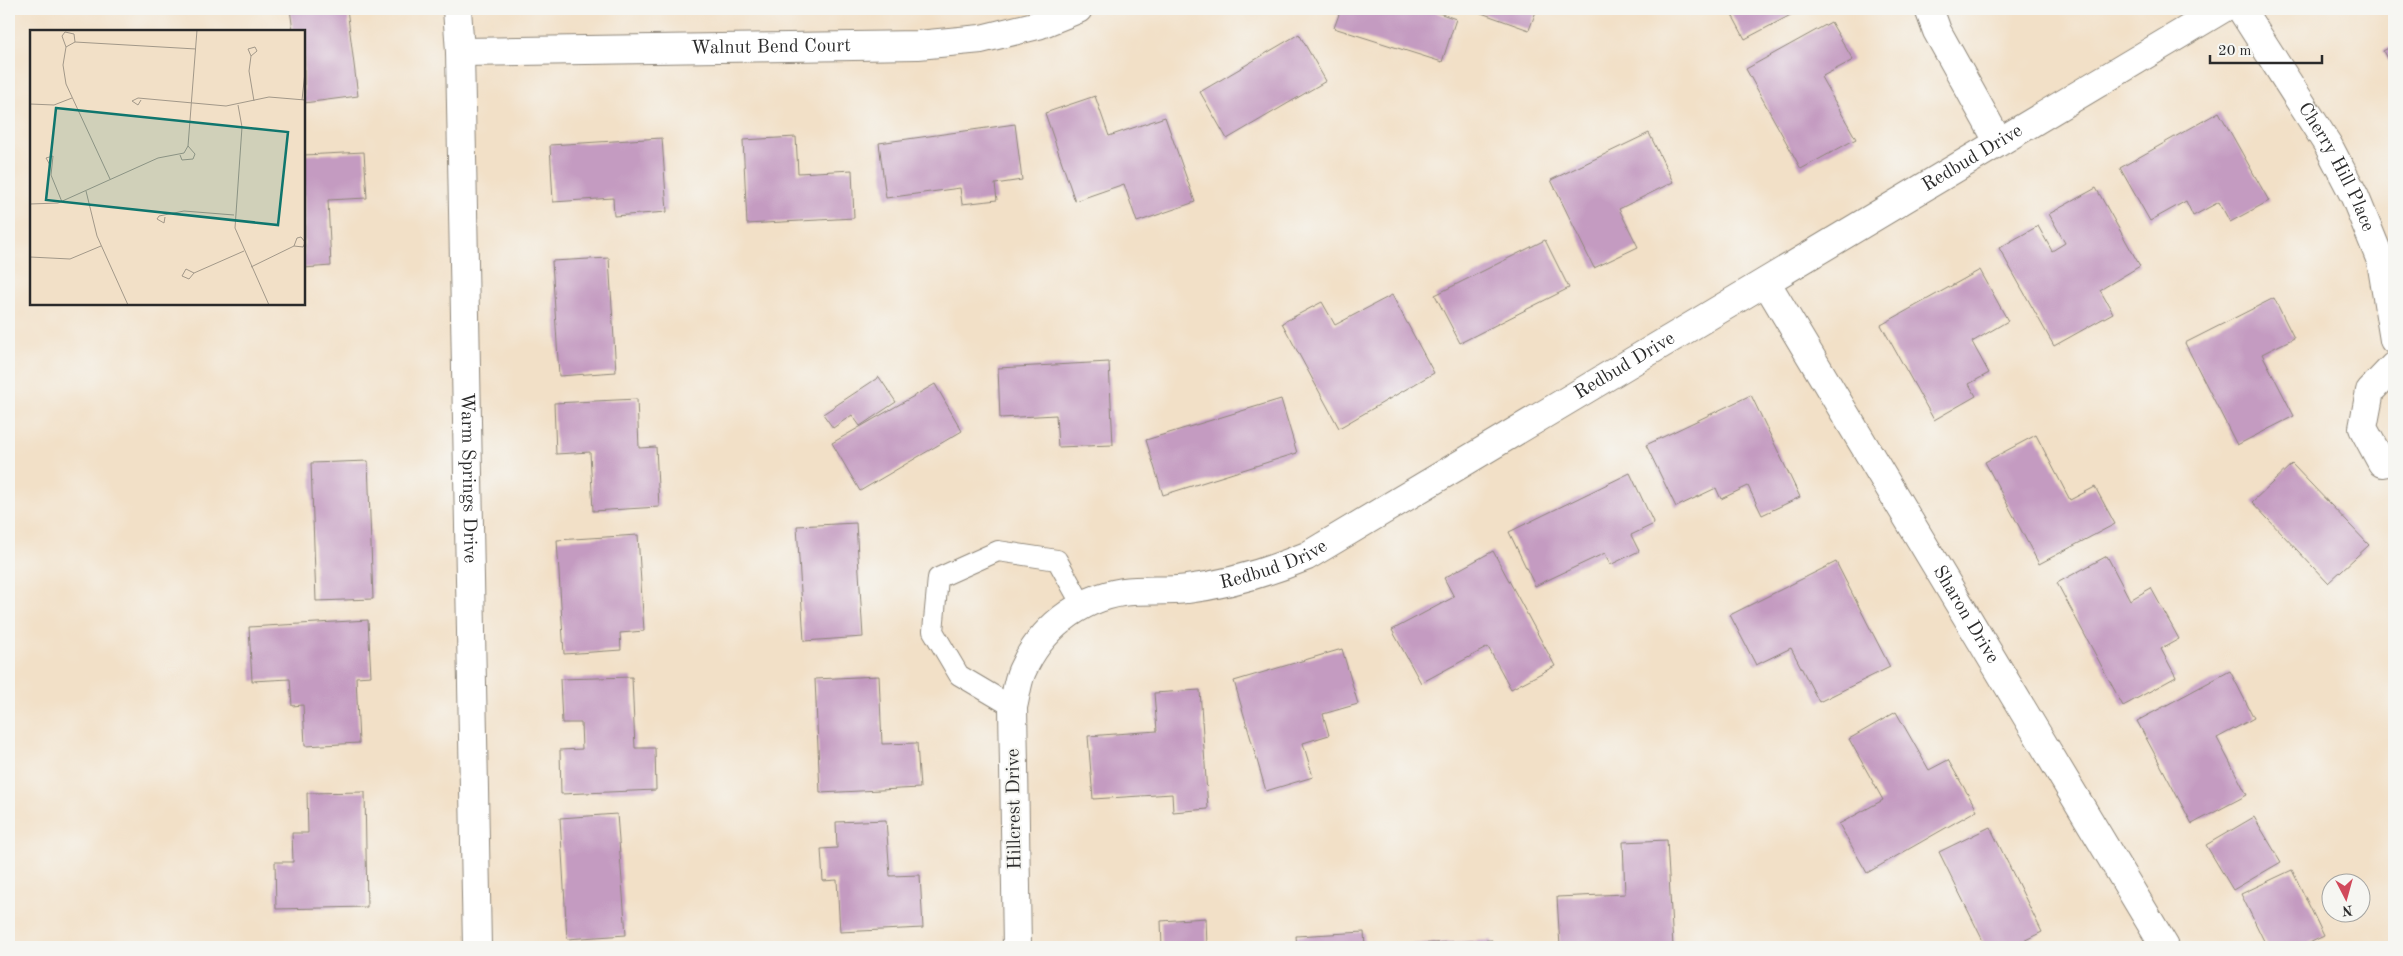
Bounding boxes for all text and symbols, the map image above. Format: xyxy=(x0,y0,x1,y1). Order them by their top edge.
inset map xyxy=(30,30,305,305)
scale bar xyxy=(2210,32,2323,64)
street label: Walnut Bend Court xyxy=(691,37,851,58)
text: 20 m xyxy=(2218,44,2252,59)
street label: Cherry Hill Place xyxy=(2294,99,2378,234)
street label: Redbud Drive xyxy=(1919,121,2026,195)
street label: Redbud Drive xyxy=(1571,329,1678,403)
street label: Warm Springs Drive xyxy=(457,392,479,563)
street label: Redbud Drive xyxy=(1218,537,1331,593)
street label: Sharon Drive xyxy=(1929,563,2002,667)
street label: Hillcrest Drive xyxy=(1004,748,1026,870)
north arrow xyxy=(2320,874,2370,924)
text: N xyxy=(2341,902,2353,917)

